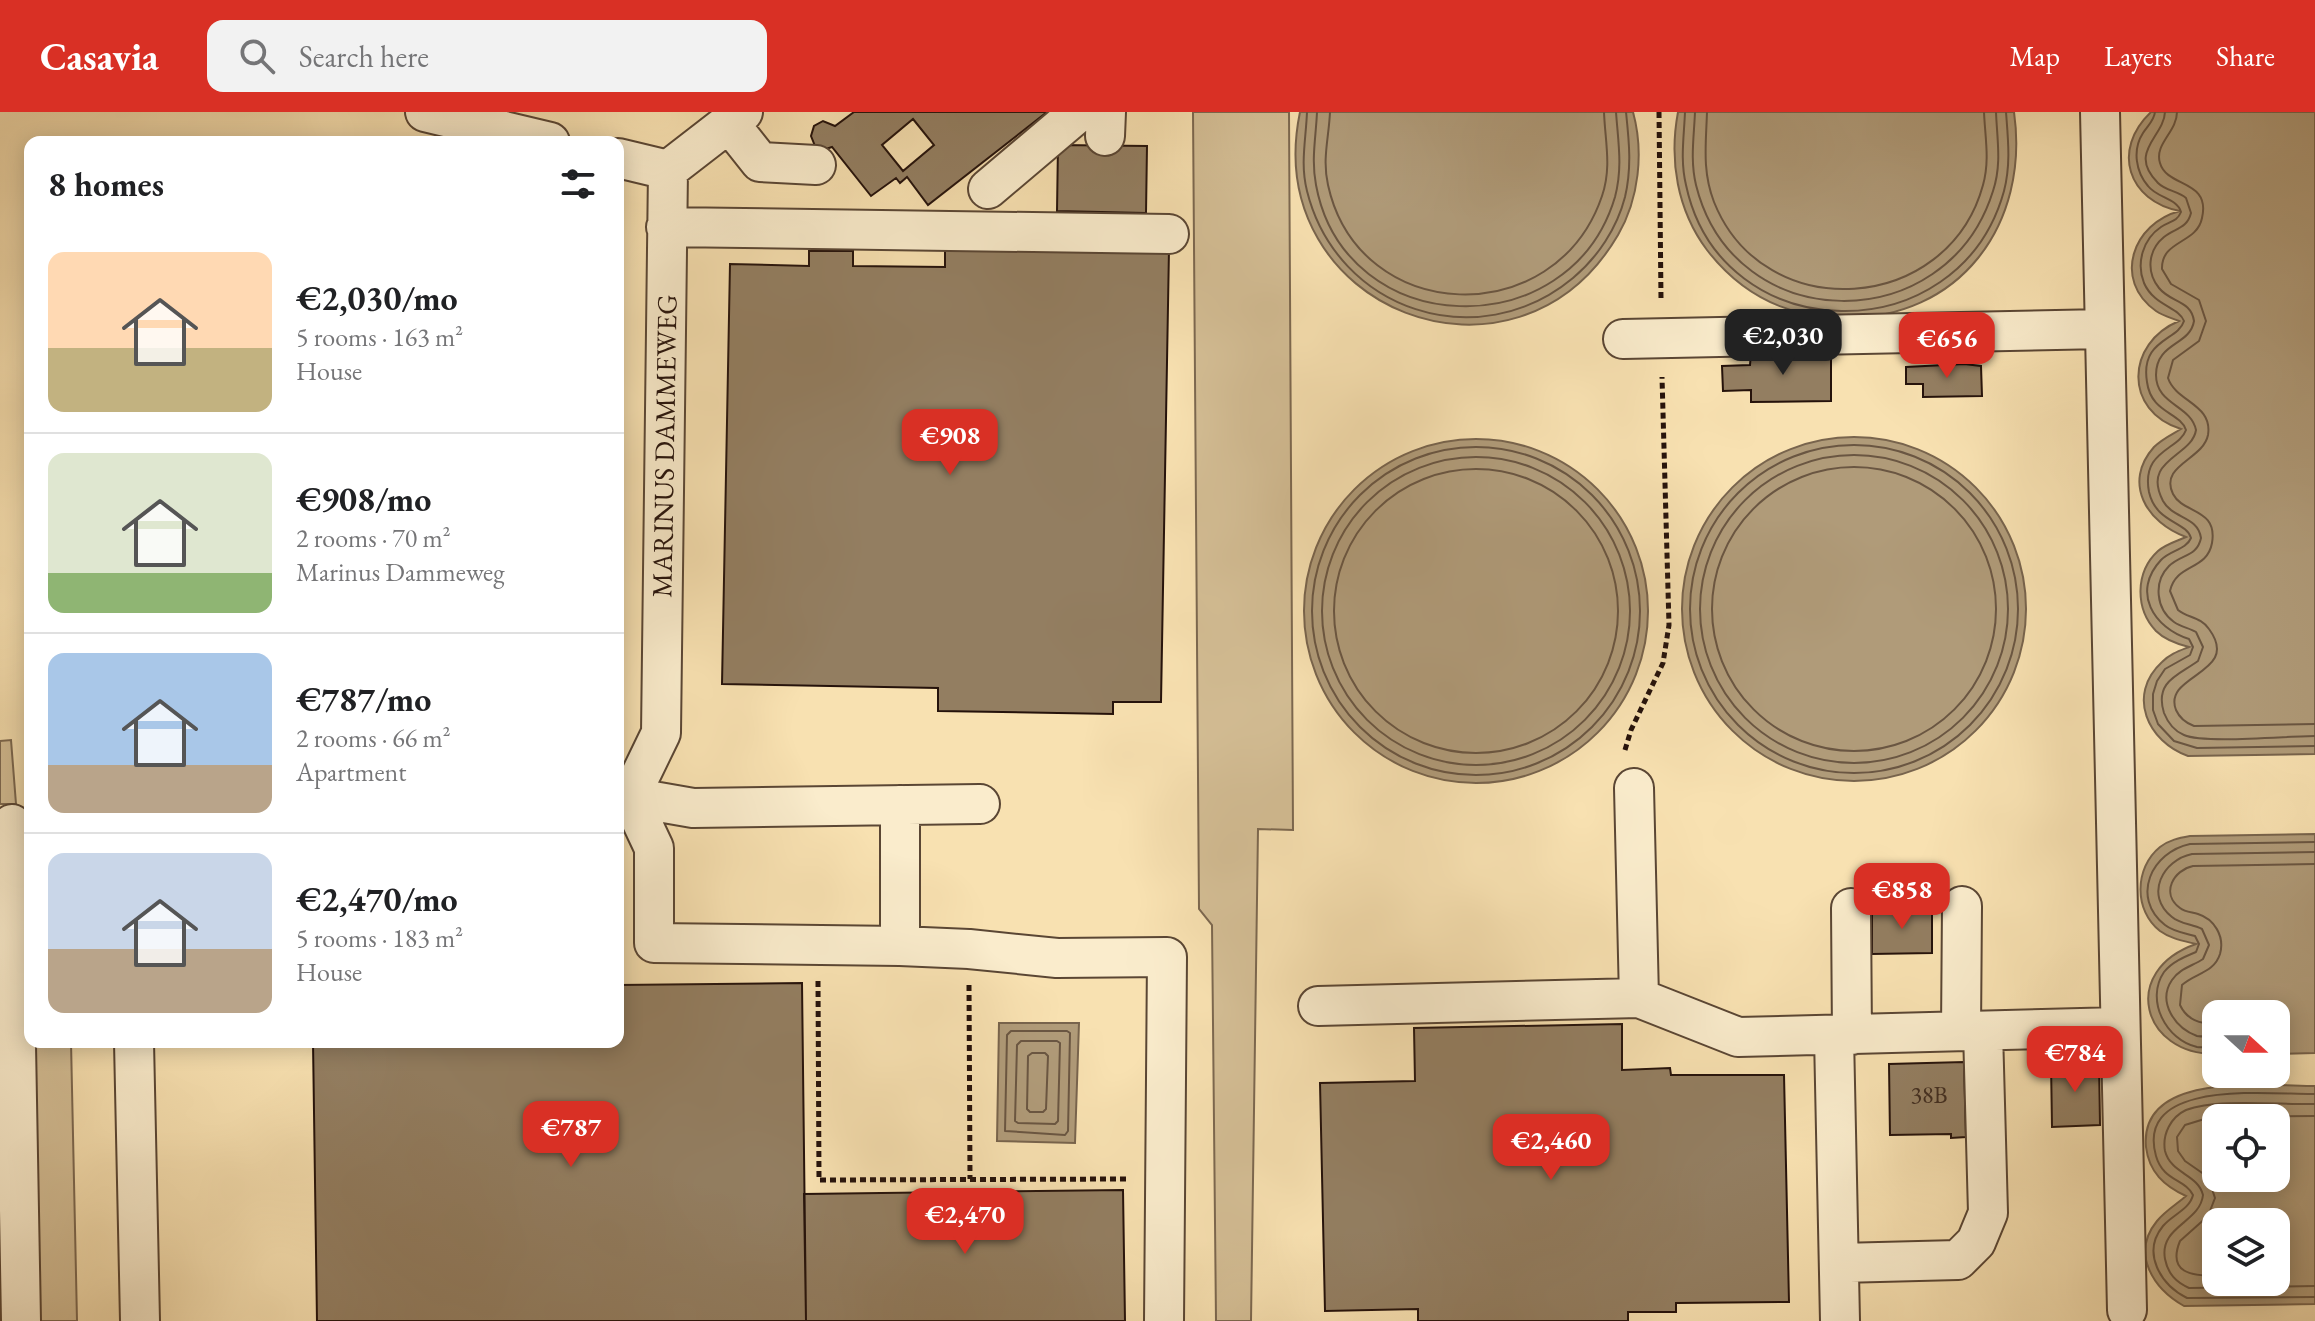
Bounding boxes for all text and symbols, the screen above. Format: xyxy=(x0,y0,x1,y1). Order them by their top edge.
search box xyxy=(207,20,767,92)
text: Casavia xyxy=(40,32,159,81)
icon: search xyxy=(235,34,279,78)
text: Search here xyxy=(299,37,429,76)
text: Map xyxy=(2010,38,2060,74)
text: Layers xyxy=(2104,38,2172,74)
text: Share xyxy=(2216,38,2275,74)
text: 8 homes xyxy=(48,162,164,206)
icon: filters xyxy=(556,162,600,206)
text: €2,030/mo xyxy=(296,276,458,320)
icon: home xyxy=(112,284,208,380)
street label: MARINUS DAMMEWEG xyxy=(643,294,685,598)
pin: €2,030 xyxy=(1718,309,1848,377)
pin: €656 xyxy=(1900,312,1994,380)
text: €2,030 xyxy=(1743,318,1823,352)
text: 5 rooms · 163 m² xyxy=(296,320,463,354)
text: €656 xyxy=(1917,321,1977,355)
text: House xyxy=(296,354,362,388)
pin: €908 xyxy=(903,409,997,477)
text: €908 xyxy=(920,418,980,452)
text: €908/mo xyxy=(296,477,431,521)
icon: home xyxy=(112,485,208,581)
text: 2 rooms · 70 m² xyxy=(296,521,451,555)
text: Marinus Dammeweg xyxy=(296,555,505,589)
text: €787/mo xyxy=(296,677,431,721)
icon: home xyxy=(112,685,208,781)
text: 2 rooms · 66 m² xyxy=(296,721,451,755)
text: Apartment xyxy=(296,755,406,789)
pin: €858 xyxy=(1855,863,1949,931)
text: €858 xyxy=(1872,872,1932,906)
text: €2,470/mo xyxy=(296,877,458,921)
icon: home xyxy=(112,885,208,981)
text: 5 rooms · 183 m² xyxy=(296,921,463,955)
text: House xyxy=(296,955,362,989)
north arrow xyxy=(2202,1000,2290,1088)
map controls xyxy=(2202,1000,2290,1296)
pin: €784 xyxy=(2028,1026,2122,1094)
text: €784 xyxy=(2045,1035,2105,1069)
house number: 38B xyxy=(1910,1079,1948,1110)
pin: €787 xyxy=(524,1101,618,1169)
button: locate xyxy=(2202,1104,2290,1192)
text: €787 xyxy=(541,1110,601,1144)
pin: €2,460 xyxy=(1486,1114,1616,1182)
text: €2,460 xyxy=(1511,1123,1591,1157)
pin: €2,470 xyxy=(900,1188,1030,1256)
text: €2,470 xyxy=(925,1197,1005,1231)
button: layers xyxy=(2202,1208,2290,1296)

